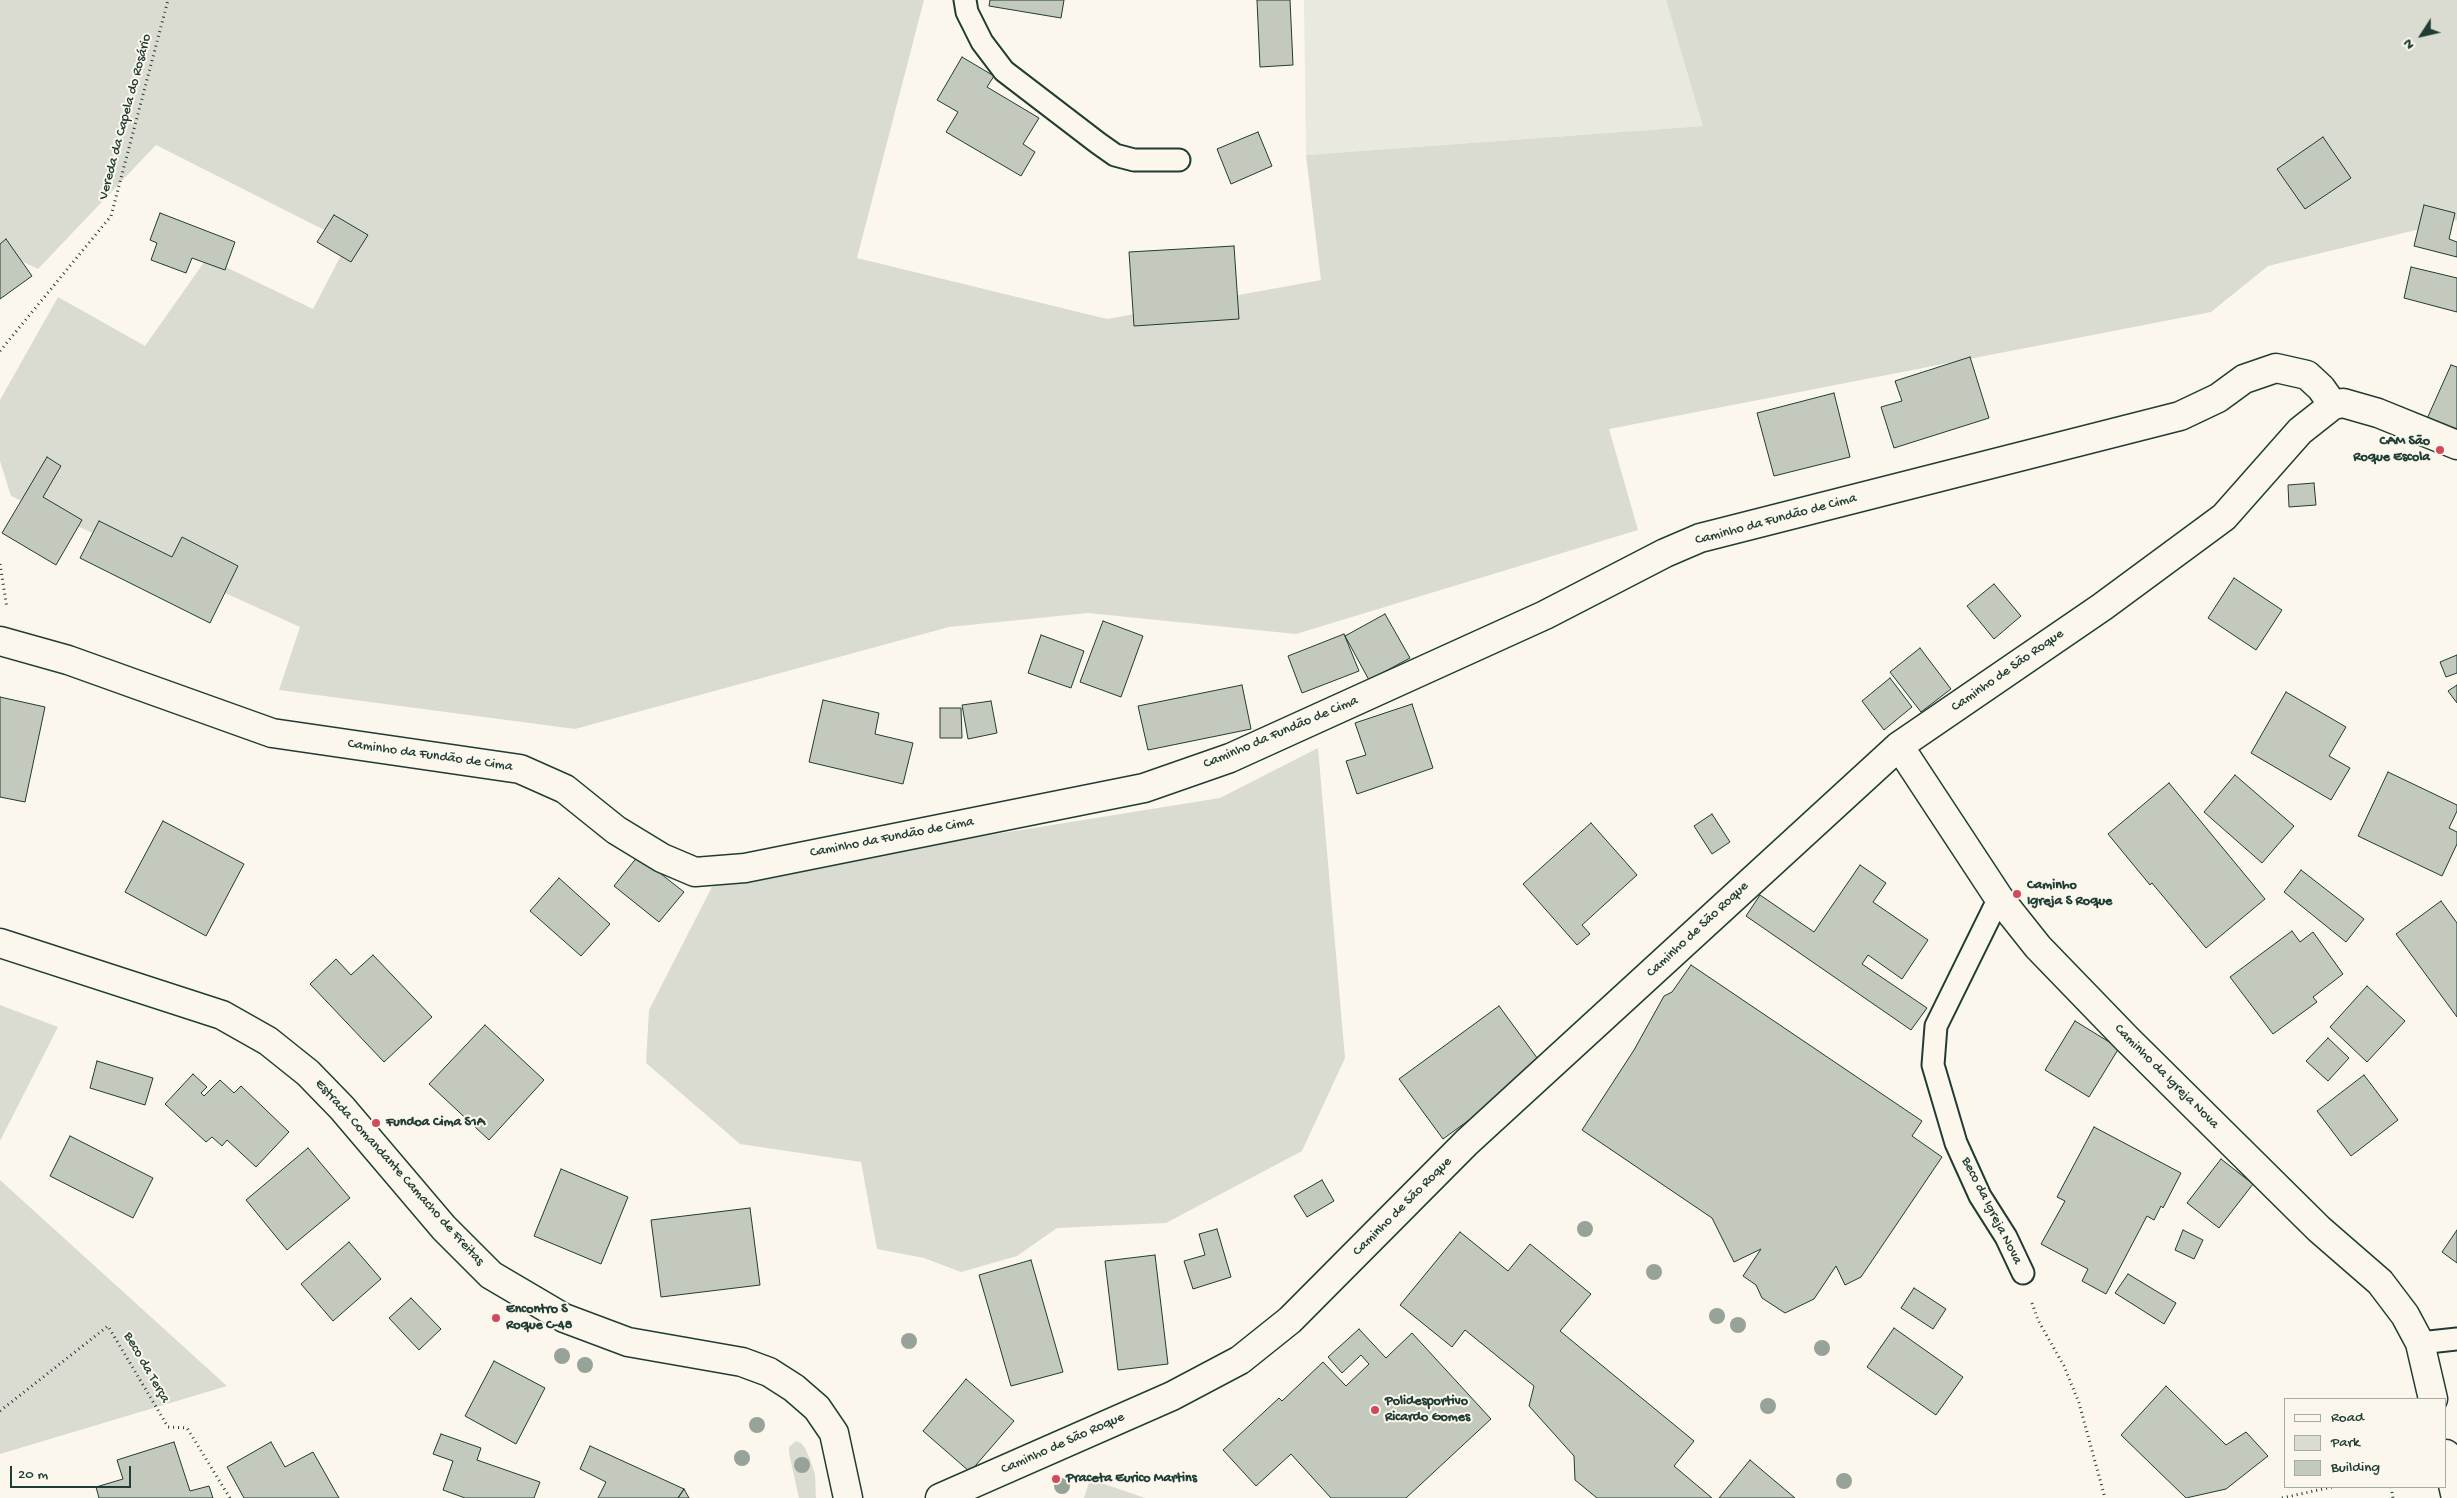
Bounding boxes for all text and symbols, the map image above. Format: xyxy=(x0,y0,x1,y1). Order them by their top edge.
north arrow xyxy=(2397,10,2447,60)
street label: Vereda da Capela do Rosário xyxy=(96,32,156,202)
text: N xyxy=(2400,35,2419,53)
place label: CAM São Roque Escola xyxy=(2353,434,2430,467)
marker: CAM São Roque Escola xyxy=(2434,444,2446,456)
street label: Caminho da Fundão de Cima xyxy=(1693,490,1859,550)
street label: Caminho de São Roque xyxy=(1949,626,2067,716)
street label: Caminho da Fundão de Cima xyxy=(1201,693,1361,773)
street label: Caminho da Fundão de Cima xyxy=(346,736,514,776)
street label: Caminho da Fundão de Cima xyxy=(809,814,975,862)
street label: Caminho de São Roque xyxy=(1643,878,1753,982)
place label: Caminho Igreja S Roque xyxy=(2027,878,2112,910)
marker: Caminho Igreja S Roque xyxy=(2011,888,2023,900)
street label: Caminho da Igreja Nova xyxy=(2110,1021,2222,1133)
street label: Estrada Comandante Camacho de Freitas xyxy=(311,1076,487,1270)
place label: Fundoa Cima S1A xyxy=(386,1115,485,1131)
marker: Fundoa Cima S1A xyxy=(370,1117,382,1129)
street label: Caminho de São Roque xyxy=(1350,1154,1456,1260)
street label: Beco da Igreja Nova xyxy=(1957,1155,2025,1267)
place label: Encontro S Roque C-48 xyxy=(506,1302,572,1334)
marker: Encontro S Roque C-48 xyxy=(490,1312,502,1324)
street label: Beco da Terça xyxy=(119,1330,173,1406)
place label: Polidesportivo Ricardo Gomes xyxy=(1385,1394,1470,1426)
legend xyxy=(2284,1398,2447,1488)
marker: Polidesportivo Ricardo Gomes xyxy=(1369,1404,1381,1416)
street label: Caminho de São Roque xyxy=(999,1409,1127,1479)
text: Road xyxy=(2331,1409,2364,1427)
text: Park xyxy=(2331,1434,2360,1452)
scale bar xyxy=(12,1456,134,1488)
text: Building xyxy=(2331,1459,2380,1477)
text: 20 m xyxy=(18,1466,48,1484)
place label: Praceta Eurico Martins xyxy=(1066,1471,1197,1487)
marker: Praceta Eurico Martins xyxy=(1050,1473,1062,1485)

